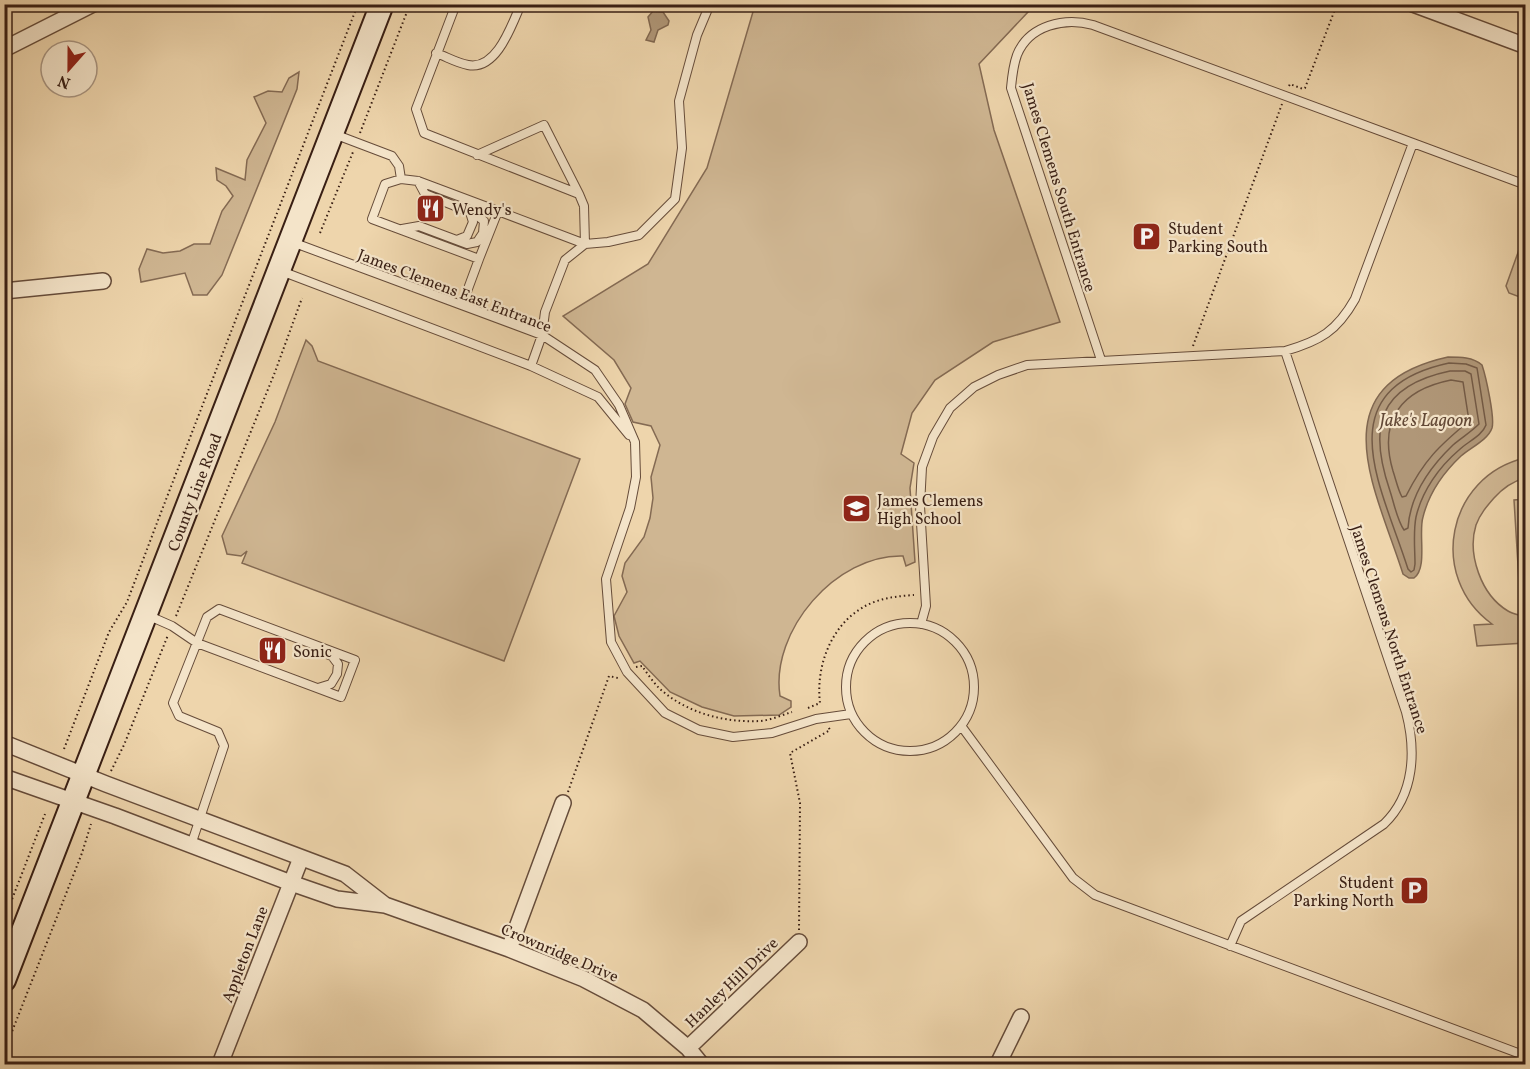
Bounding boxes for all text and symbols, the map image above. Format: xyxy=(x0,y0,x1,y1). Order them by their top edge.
north arrow xyxy=(39,39,99,99)
text: N xyxy=(55,69,74,93)
street label: James Clemens South Entrance xyxy=(1016,80,1100,295)
restaurant icon: Wendy's xyxy=(415,193,447,225)
place label: Wendy's xyxy=(452,200,512,222)
place label: Student Parking South xyxy=(1168,219,1268,259)
parking icon: Student Parking South xyxy=(1131,221,1163,253)
street label: James Clemens East Entrance xyxy=(354,245,554,339)
water label: Jake's Lagoon xyxy=(1378,409,1472,434)
street label: County Line Road xyxy=(163,431,228,555)
place label: James Clemens High School xyxy=(877,491,983,531)
school or university icon: James Clemens High School xyxy=(840,493,872,525)
street label: James Clemens North Entrance xyxy=(1344,522,1432,737)
restaurant icon: Sonic xyxy=(256,635,288,667)
place label: Sonic xyxy=(293,642,332,664)
place label: Student Parking North xyxy=(1293,873,1394,913)
parking icon: Student Parking North xyxy=(1399,875,1431,907)
street label: Appleton Lane xyxy=(217,903,274,1006)
street label: Crownridge Drive xyxy=(497,919,622,989)
street label: Hanley Hill Drive xyxy=(681,933,784,1034)

